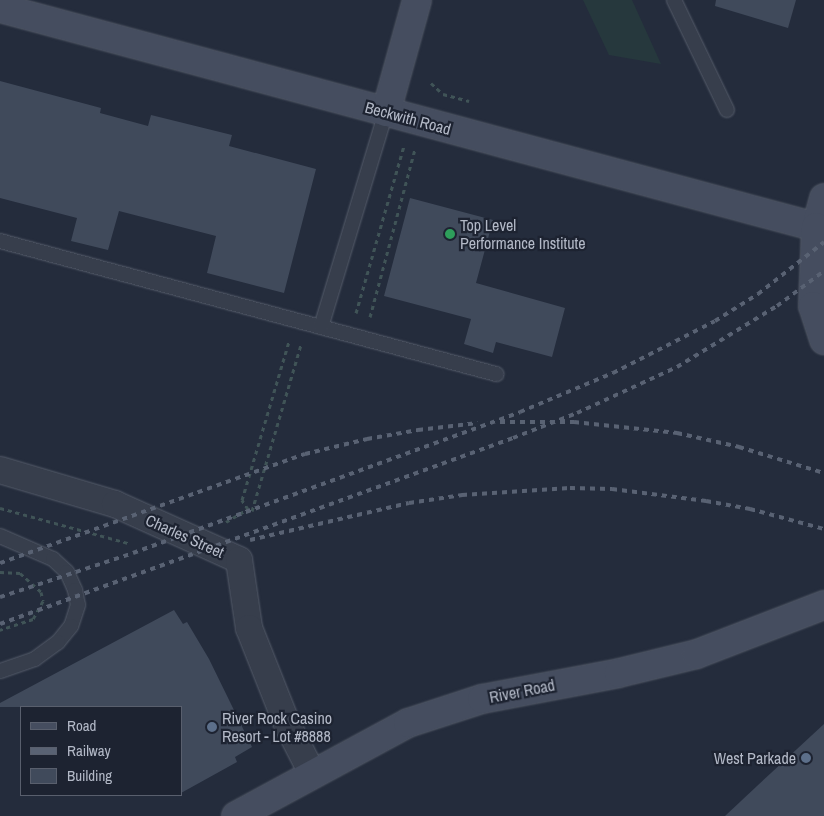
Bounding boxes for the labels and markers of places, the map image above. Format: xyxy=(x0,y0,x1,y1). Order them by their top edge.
place label: Top Level Performance Institute xyxy=(460,215,585,253)
marker: Top Level Performance Institute xyxy=(444,228,456,240)
place label: River Rock Casino Resort - Lot #8888 xyxy=(222,708,332,746)
marker: River Rock Casino Resort - Lot #8888 xyxy=(206,721,218,733)
place label: West Parkade xyxy=(714,748,796,768)
marker: West Parkade xyxy=(800,752,812,764)

